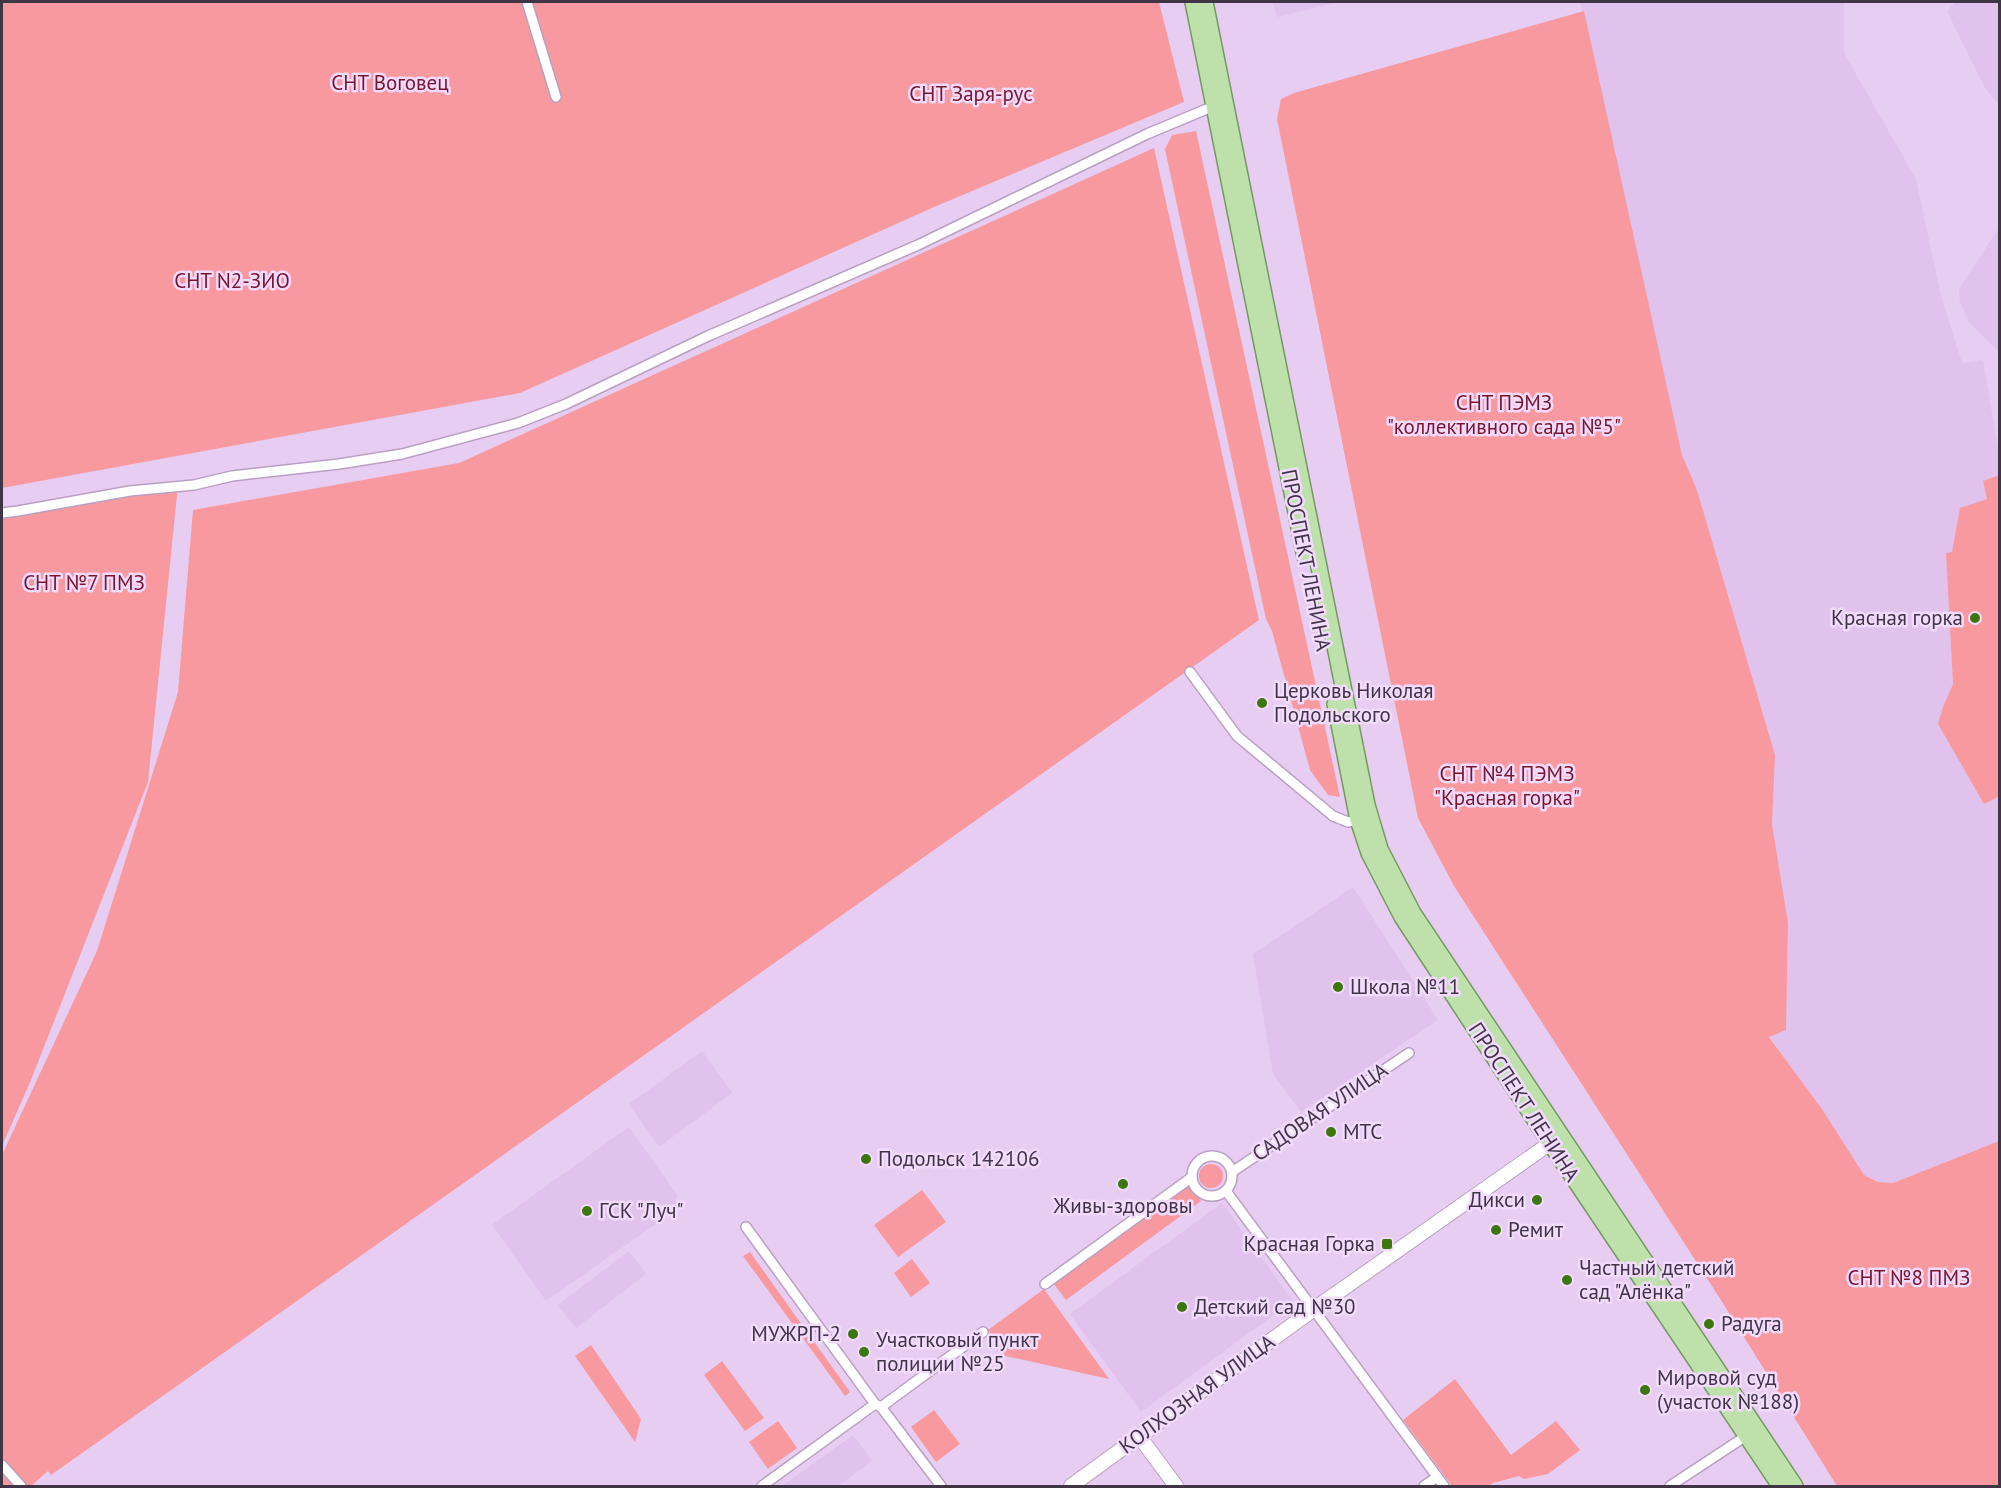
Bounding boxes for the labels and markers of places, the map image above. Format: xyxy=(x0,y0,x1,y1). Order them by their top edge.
place label: Красная горка xyxy=(1831,604,1963,631)
marker: Красная горка xyxy=(1968,611,1982,625)
place label: Церковь Николая Подольского xyxy=(1274,677,1434,728)
marker: Церковь Николая Подольского xyxy=(1255,696,1269,710)
place label: Школа №11 xyxy=(1350,973,1460,1000)
marker: Школа №11 xyxy=(1331,980,1345,994)
place label: МТС xyxy=(1343,1118,1382,1145)
marker: МТС xyxy=(1324,1125,1338,1139)
place label: Подольск 142106 xyxy=(878,1145,1039,1172)
marker: Подольск 142106 xyxy=(859,1152,873,1166)
marker: Живы-здоровы xyxy=(1116,1177,1130,1191)
place label: Дикси xyxy=(1469,1186,1525,1213)
place label: Живы-здоровы xyxy=(1052,1192,1193,1219)
marker: Дикси xyxy=(1530,1193,1544,1207)
place label: ГСК "Луч" xyxy=(599,1197,684,1224)
marker: ГСК "Луч" xyxy=(580,1204,594,1218)
place label: Ремит xyxy=(1508,1216,1564,1243)
marker: Ремит xyxy=(1489,1223,1503,1237)
place label: Красная Горка xyxy=(1244,1230,1375,1257)
marker: Красная Горка xyxy=(1380,1237,1394,1251)
place label: Частный детский сад "Алёнка" xyxy=(1579,1254,1734,1305)
marker: Частный детский сад "Алёнка" xyxy=(1560,1273,1574,1287)
place label: Детский сад №30 xyxy=(1194,1293,1356,1320)
marker: Детский сад №30 xyxy=(1175,1300,1189,1314)
place label: Радуга xyxy=(1721,1310,1782,1337)
marker: Радуга xyxy=(1702,1317,1716,1331)
place label: МУЖРП-2 xyxy=(751,1320,841,1347)
place label: Участковый пункт полиции №25 xyxy=(876,1326,1039,1377)
marker: МУЖРП-2 xyxy=(846,1327,860,1341)
marker: Участковый пункт полиции №25 xyxy=(857,1345,871,1359)
place label: Мировой суд (участок №188) xyxy=(1657,1364,1799,1415)
marker: Мировой суд (участок №188) xyxy=(1638,1383,1652,1397)

